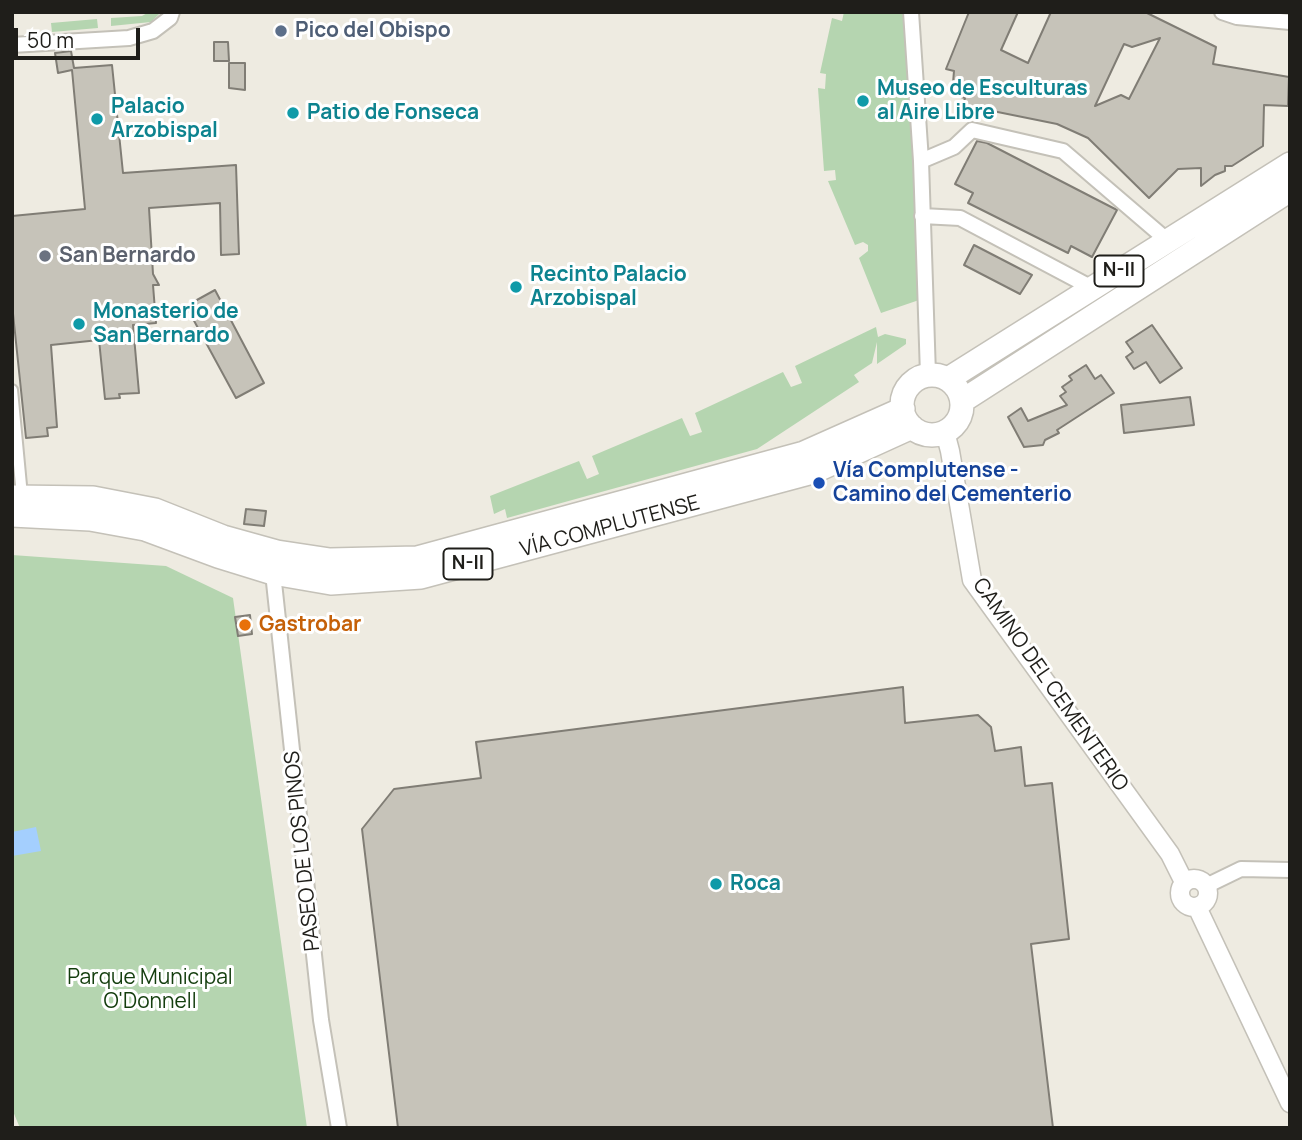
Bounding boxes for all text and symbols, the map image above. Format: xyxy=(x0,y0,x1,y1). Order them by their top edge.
scale bar xyxy=(18,14,144,58)
place label: Pico del Obispo xyxy=(295,18,451,44)
marker: Pico del Obispo xyxy=(273,23,289,39)
text: 50 m xyxy=(27,26,74,54)
place label: Museo de Esculturas al Aire Libre xyxy=(877,76,1088,126)
marker: Museo de Esculturas al Aire Libre xyxy=(855,93,871,109)
place label: Palacio Arzobispal xyxy=(111,94,218,144)
place label: Patio de Fonseca xyxy=(307,100,479,126)
marker: Patio de Fonseca xyxy=(285,105,301,121)
marker: Palacio Arzobispal xyxy=(89,111,105,127)
place label: San Bernardo xyxy=(59,243,196,269)
marker: San Bernardo xyxy=(37,248,53,264)
road number: N-II xyxy=(1094,256,1144,286)
place label: Recinto Palacio Arzobispal xyxy=(530,262,687,312)
marker: Recinto Palacio Arzobispal xyxy=(508,279,524,295)
place label: Monasterio de San Bernardo xyxy=(93,299,239,349)
marker: Monasterio de San Bernardo xyxy=(71,316,87,332)
place label: Vía Complutense - Camino del Cementerio xyxy=(833,458,1072,508)
marker: Vía Complutense - Camino del Cementerio xyxy=(811,475,827,491)
street label: VÍA COMPLUTENSE xyxy=(517,491,703,563)
road number: N-II xyxy=(444,548,492,580)
street label: CAMINO DEL CEMENTERIO xyxy=(967,574,1133,796)
place label: Gastrobar xyxy=(259,612,361,638)
marker: Gastrobar xyxy=(237,617,253,633)
street label: PASEO DE LOS PINOS xyxy=(280,750,326,952)
place label: Roca xyxy=(730,871,781,897)
marker: Roca xyxy=(708,876,724,892)
park label: Parque Municipal O'Donnell xyxy=(67,965,233,1015)

